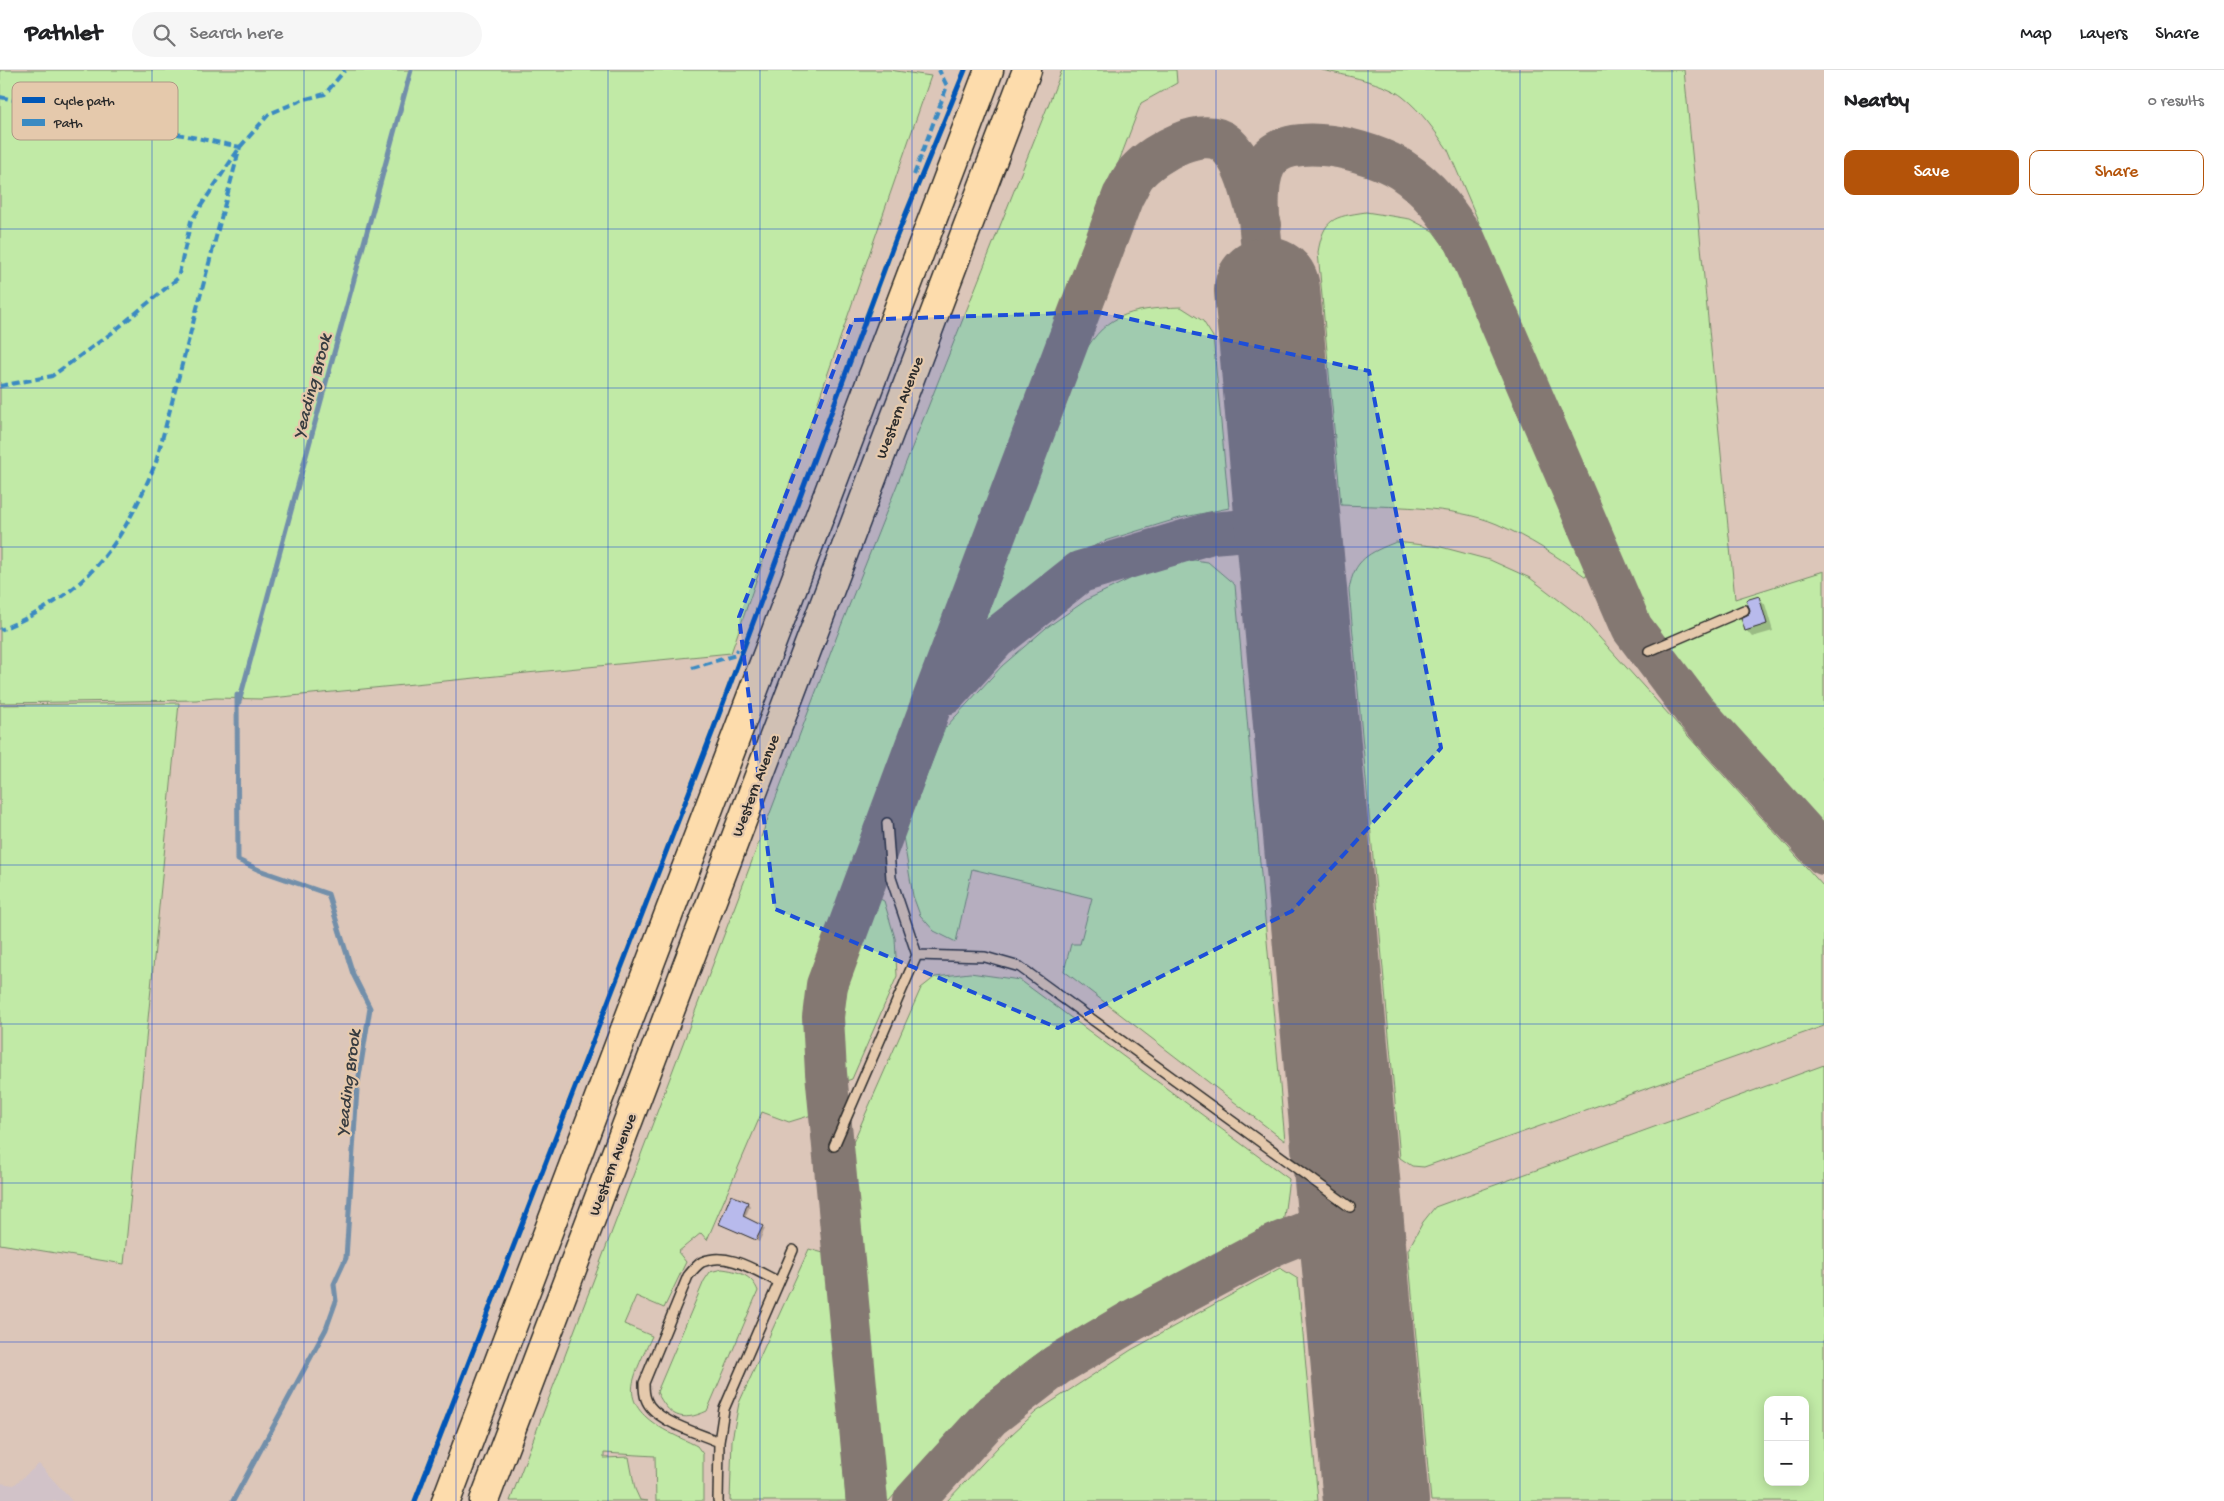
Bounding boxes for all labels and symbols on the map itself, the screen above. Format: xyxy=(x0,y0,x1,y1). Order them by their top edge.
legend xyxy=(12,82,178,140)
text: Cycle path xyxy=(54,94,115,111)
text: Path xyxy=(53,116,83,133)
water label: Yeading Brook xyxy=(289,330,338,441)
street label: Western Avenue xyxy=(873,354,930,462)
street label: Western Avenue xyxy=(729,732,786,840)
water label: Yeading Brook xyxy=(333,1027,367,1138)
street label: Western Avenue xyxy=(586,1111,643,1219)

